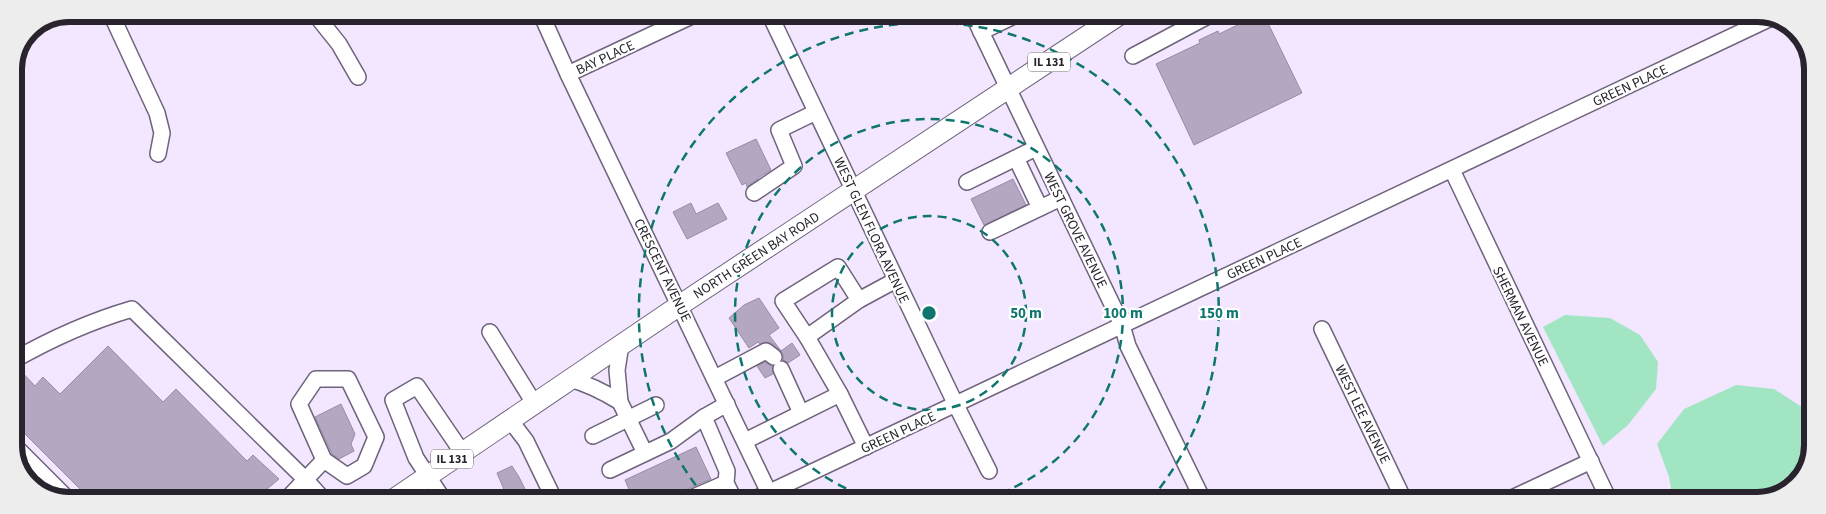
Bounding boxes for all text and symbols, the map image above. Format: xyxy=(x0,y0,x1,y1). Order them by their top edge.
street label: BAY PLACE xyxy=(573,36,638,80)
road number: IL 131 xyxy=(1028,52,1070,72)
street label: GREEN PLACE xyxy=(1590,60,1671,112)
street label: WEST GLEN FLORA AVENUE xyxy=(828,154,914,307)
street label: WEST GROVE AVENUE xyxy=(1038,169,1112,292)
street label: NORTH GREEN BAY ROAD xyxy=(689,207,824,304)
street label: CRESCENT AVENUE xyxy=(628,215,696,326)
street label: GREEN PLACE xyxy=(1224,233,1305,285)
street label: SHERMAN AVENUE xyxy=(1487,263,1553,370)
text: 50 m xyxy=(1010,303,1042,324)
text: 100 m xyxy=(1103,303,1143,324)
text: 150 m xyxy=(1199,303,1239,324)
centre of rings xyxy=(920,304,938,322)
street label: WEST LEE AVENUE xyxy=(1330,362,1395,467)
street label: GREEN PLACE xyxy=(858,407,939,459)
road number: IL 131 xyxy=(431,449,473,468)

